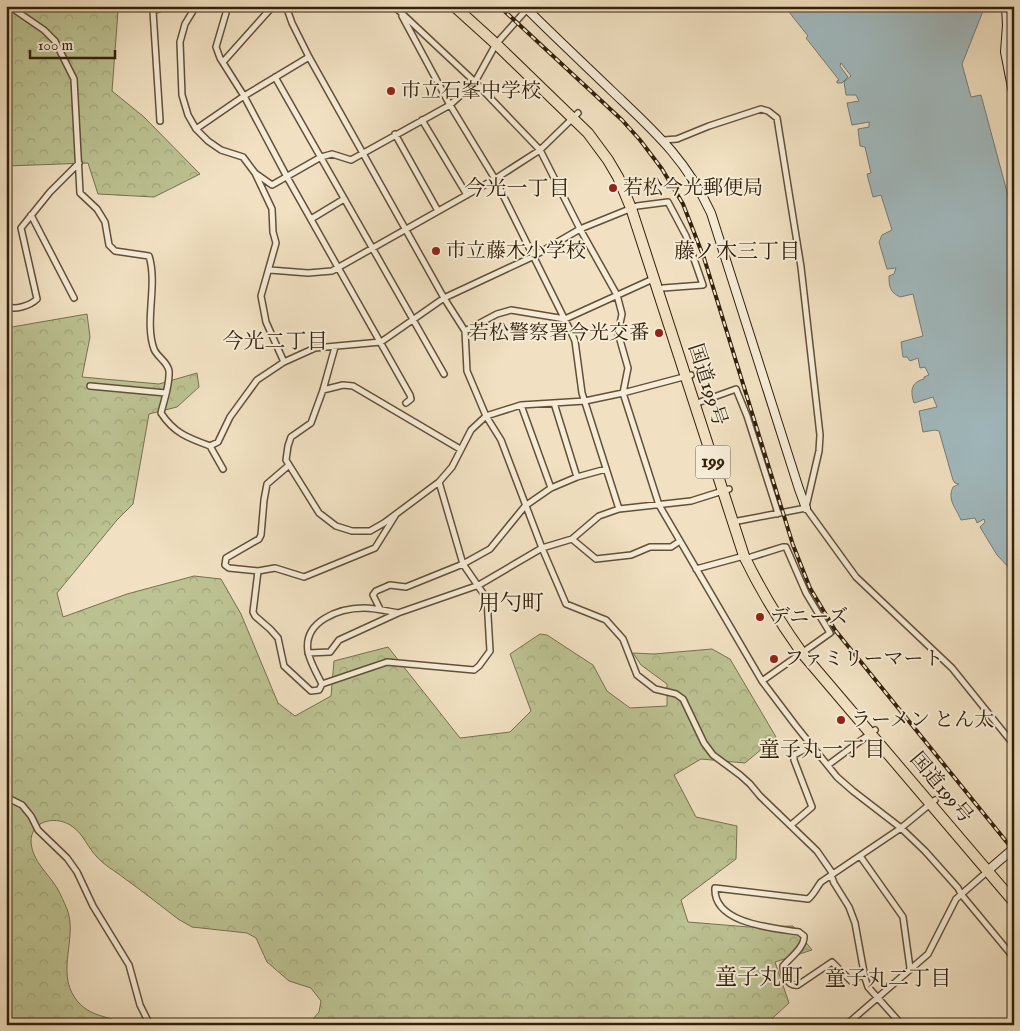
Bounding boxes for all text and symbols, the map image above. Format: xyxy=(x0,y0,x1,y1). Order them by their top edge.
scale bar xyxy=(30,28,115,60)
text: 100 m xyxy=(38,36,74,55)
place label: 市立石峯中学校 xyxy=(401,79,541,104)
marker: 市立石峯中学校 xyxy=(385,85,397,97)
district label: 今光一丁目 xyxy=(465,176,570,203)
place label: 若松今光郵便局 xyxy=(623,176,763,201)
marker: 若松今光郵便局 xyxy=(607,182,619,194)
place label: 市立藤木小学校 xyxy=(446,239,586,264)
district label: 藤ノ木三丁目 xyxy=(674,239,800,266)
marker: 市立藤木小学校 xyxy=(430,245,442,257)
place label: 若松警察署今光交番 xyxy=(469,321,649,346)
marker: 若松警察署今光交番 xyxy=(653,327,665,339)
district label: 今光二丁目 xyxy=(223,329,328,356)
street label: 国道199号 xyxy=(682,341,732,429)
road number: 199 xyxy=(696,446,730,478)
district label: 用勺町 xyxy=(478,590,544,618)
place label: デニーズ xyxy=(770,605,848,630)
marker: デニーズ xyxy=(754,611,766,623)
place label: ファミリーマート xyxy=(784,647,944,672)
marker: ファミリーマート xyxy=(768,653,780,665)
place label: ラーメン とん太 xyxy=(851,708,994,733)
marker: ラーメン とん太 xyxy=(835,714,847,726)
district label: 童子丸一丁目 xyxy=(759,737,885,764)
street label: 国道199号 xyxy=(904,747,978,829)
district label: 童子丸町 xyxy=(715,964,803,992)
district label: 童子丸二丁目 xyxy=(825,966,951,993)

